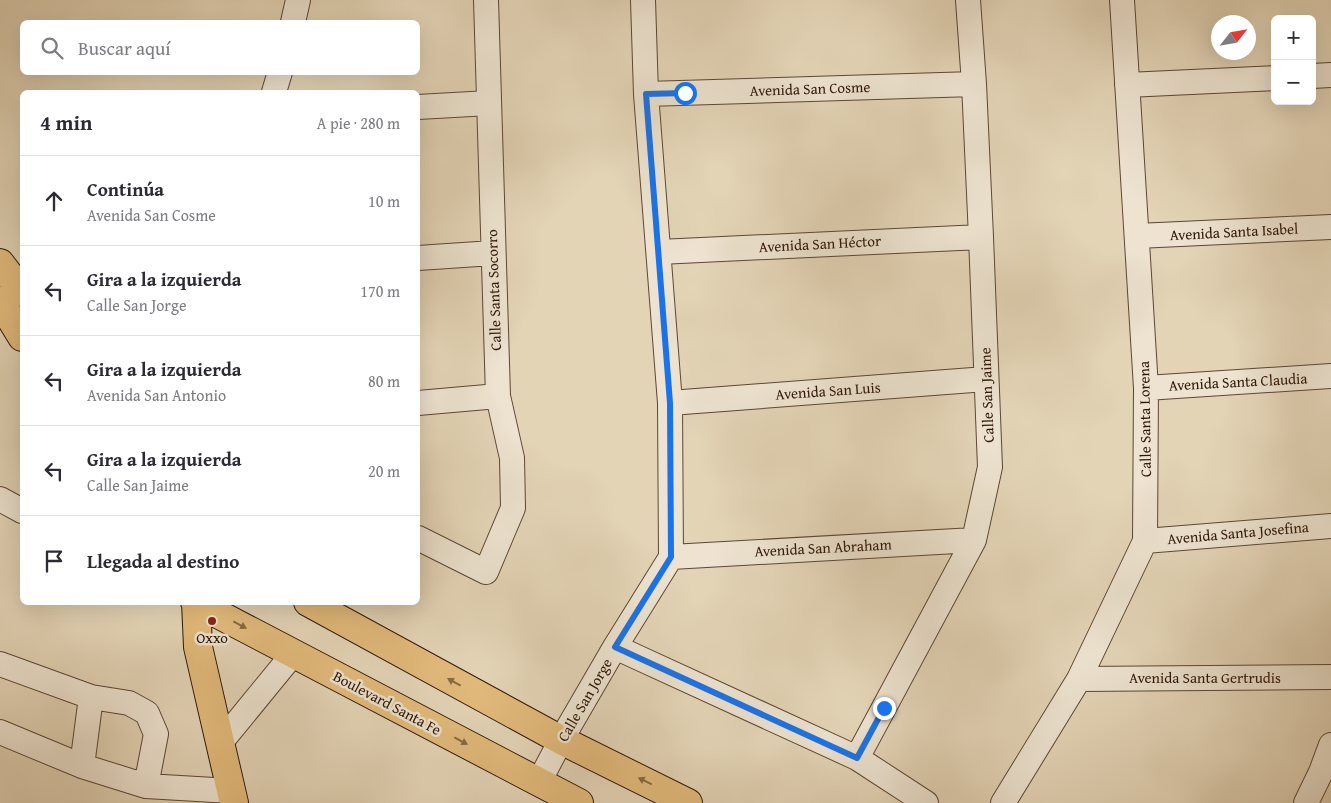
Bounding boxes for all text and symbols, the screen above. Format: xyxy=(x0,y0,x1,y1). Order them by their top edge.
north arrow xyxy=(1211,15,1256,60)
map controls xyxy=(1271,15,1316,105)
button: + xyxy=(1271,15,1316,60)
search box xyxy=(20,20,420,75)
icon: search xyxy=(38,34,66,62)
text: Buscar aquí xyxy=(78,34,171,62)
button: − xyxy=(1271,60,1316,105)
street label: Avenida San Cosme xyxy=(749,76,871,101)
route start xyxy=(674,82,697,105)
text: 4 min xyxy=(40,107,92,138)
text: A pie · 280 m xyxy=(317,111,400,135)
text: Continúa xyxy=(87,175,164,203)
icon: ahead xyxy=(40,187,68,215)
text: 10 m xyxy=(368,189,400,213)
text: Avenida San Cosme xyxy=(87,203,216,227)
street label: Avenida Santa Isabel xyxy=(1169,218,1299,245)
street label: Calle Santa Socorro xyxy=(481,229,506,351)
street label: Avenida San Héctor xyxy=(758,230,882,257)
text: Gira a la izquierda xyxy=(87,265,242,293)
icon: left xyxy=(40,277,68,305)
text: 170 m xyxy=(360,279,400,303)
text: Calle San Jorge xyxy=(87,293,186,317)
street label: Calle San Jaime xyxy=(974,347,999,443)
text: Gira a la izquierda xyxy=(87,355,242,383)
street label: Calle Santa Lorena xyxy=(1133,361,1156,477)
icon: left xyxy=(40,367,68,395)
street label: Avenida Santa Claudia xyxy=(1168,367,1308,396)
text: 80 m xyxy=(368,369,400,393)
street label: Avenida San Luis xyxy=(775,376,881,405)
text: Avenida San Antonio xyxy=(87,383,226,407)
text: Gira a la izquierda xyxy=(87,445,242,473)
icon: left xyxy=(40,457,68,485)
text: 20 m xyxy=(368,459,400,483)
text: Calle San Jaime xyxy=(87,473,189,497)
street label: Avenida Santa Josefina xyxy=(1166,516,1310,549)
street label: Avenida San Abraham xyxy=(754,533,893,562)
icon: arrive xyxy=(40,547,68,575)
text: Llegada al destino xyxy=(87,547,239,575)
marker: Oxxo xyxy=(206,615,218,627)
one-way arrow xyxy=(233,621,246,630)
place label: Oxxo xyxy=(196,627,228,648)
street label: Calle San Jorge xyxy=(552,654,617,745)
street label: Boulevard Santa Fe xyxy=(330,665,445,740)
street label: Avenida Santa Gertrudis xyxy=(1129,667,1281,688)
one-way arrow xyxy=(447,678,461,686)
route end xyxy=(873,697,896,720)
one-way arrow xyxy=(454,737,468,745)
one-way arrow xyxy=(638,777,652,785)

